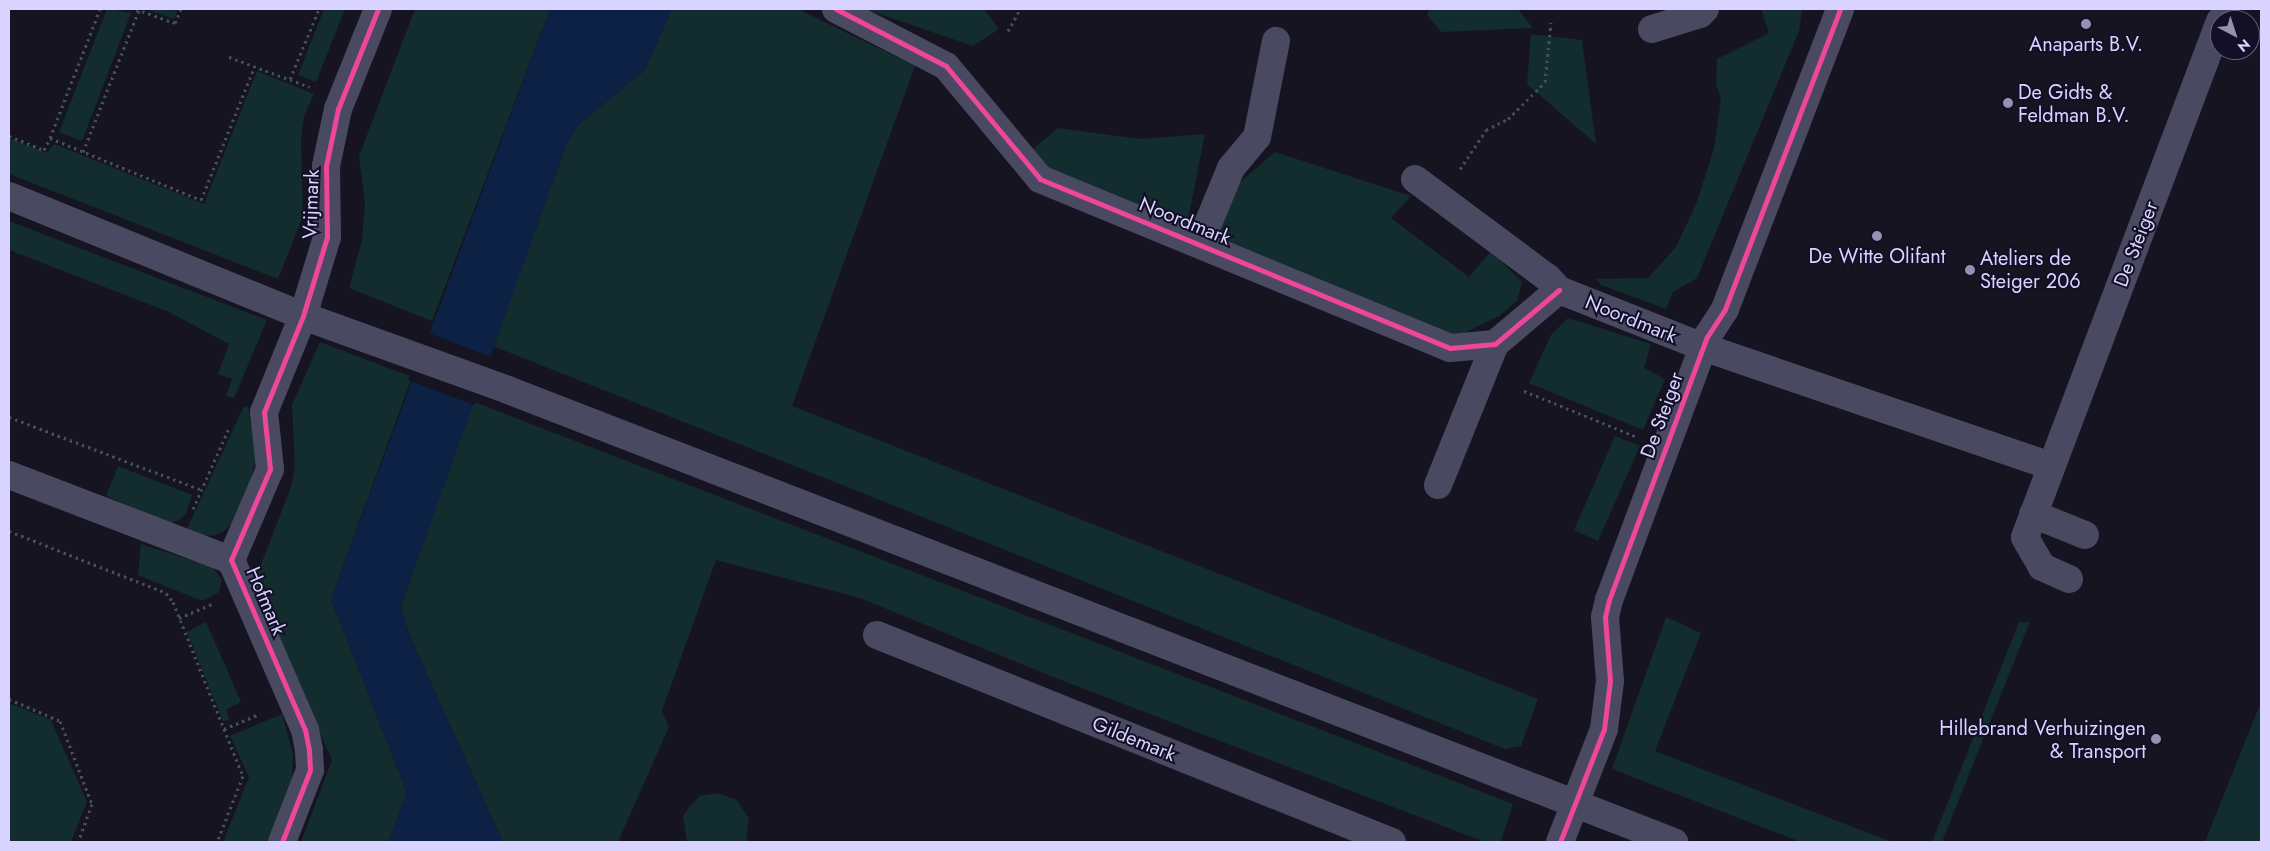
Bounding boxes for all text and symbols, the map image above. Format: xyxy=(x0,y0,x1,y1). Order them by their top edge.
north arrow xyxy=(2210,10,2260,60)
marker: Anaparts B.V. xyxy=(2080,18,2092,30)
place label: Anaparts B.V. xyxy=(2029,32,2143,56)
text: N xyxy=(2233,34,2255,57)
place label: De Gidts & Feldman B.V. xyxy=(2018,80,2129,127)
marker: De Gidts & Feldman B.V. xyxy=(2002,97,2014,109)
street label: Vrijmark xyxy=(298,169,324,239)
street label: Noordmark xyxy=(1136,192,1234,250)
street label: De Steiger xyxy=(2109,198,2163,290)
marker: De Witte Olifant xyxy=(1871,230,1883,242)
place label: De Witte Olifant xyxy=(1808,244,1946,268)
place label: Ateliers de Steiger 206 xyxy=(1980,246,2081,293)
marker: Ateliers de Steiger 206 xyxy=(1964,264,1976,276)
street label: Noordmark xyxy=(1582,290,1680,348)
street label: De Steiger xyxy=(1635,369,1689,461)
street label: Hofmark xyxy=(241,563,291,639)
street label: Gildemark xyxy=(1089,711,1179,767)
place label: Hillebrand Verhuizingen & Transport xyxy=(1939,716,2146,763)
marker: Hillebrand Verhuizingen & Transport xyxy=(2150,733,2162,745)

